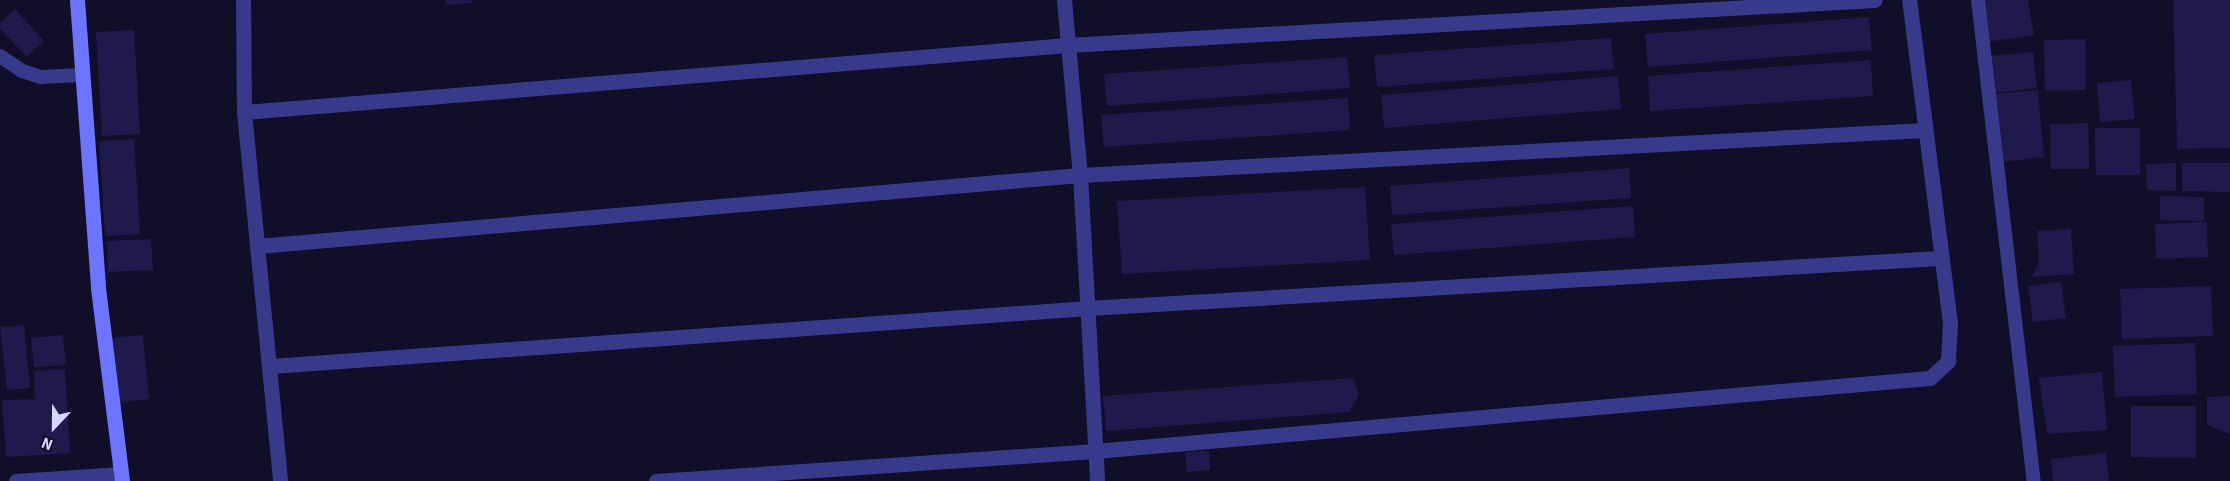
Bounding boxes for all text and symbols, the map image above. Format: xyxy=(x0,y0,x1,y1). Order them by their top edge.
north arrow xyxy=(24,397,84,457)
text: N xyxy=(38,432,56,456)

